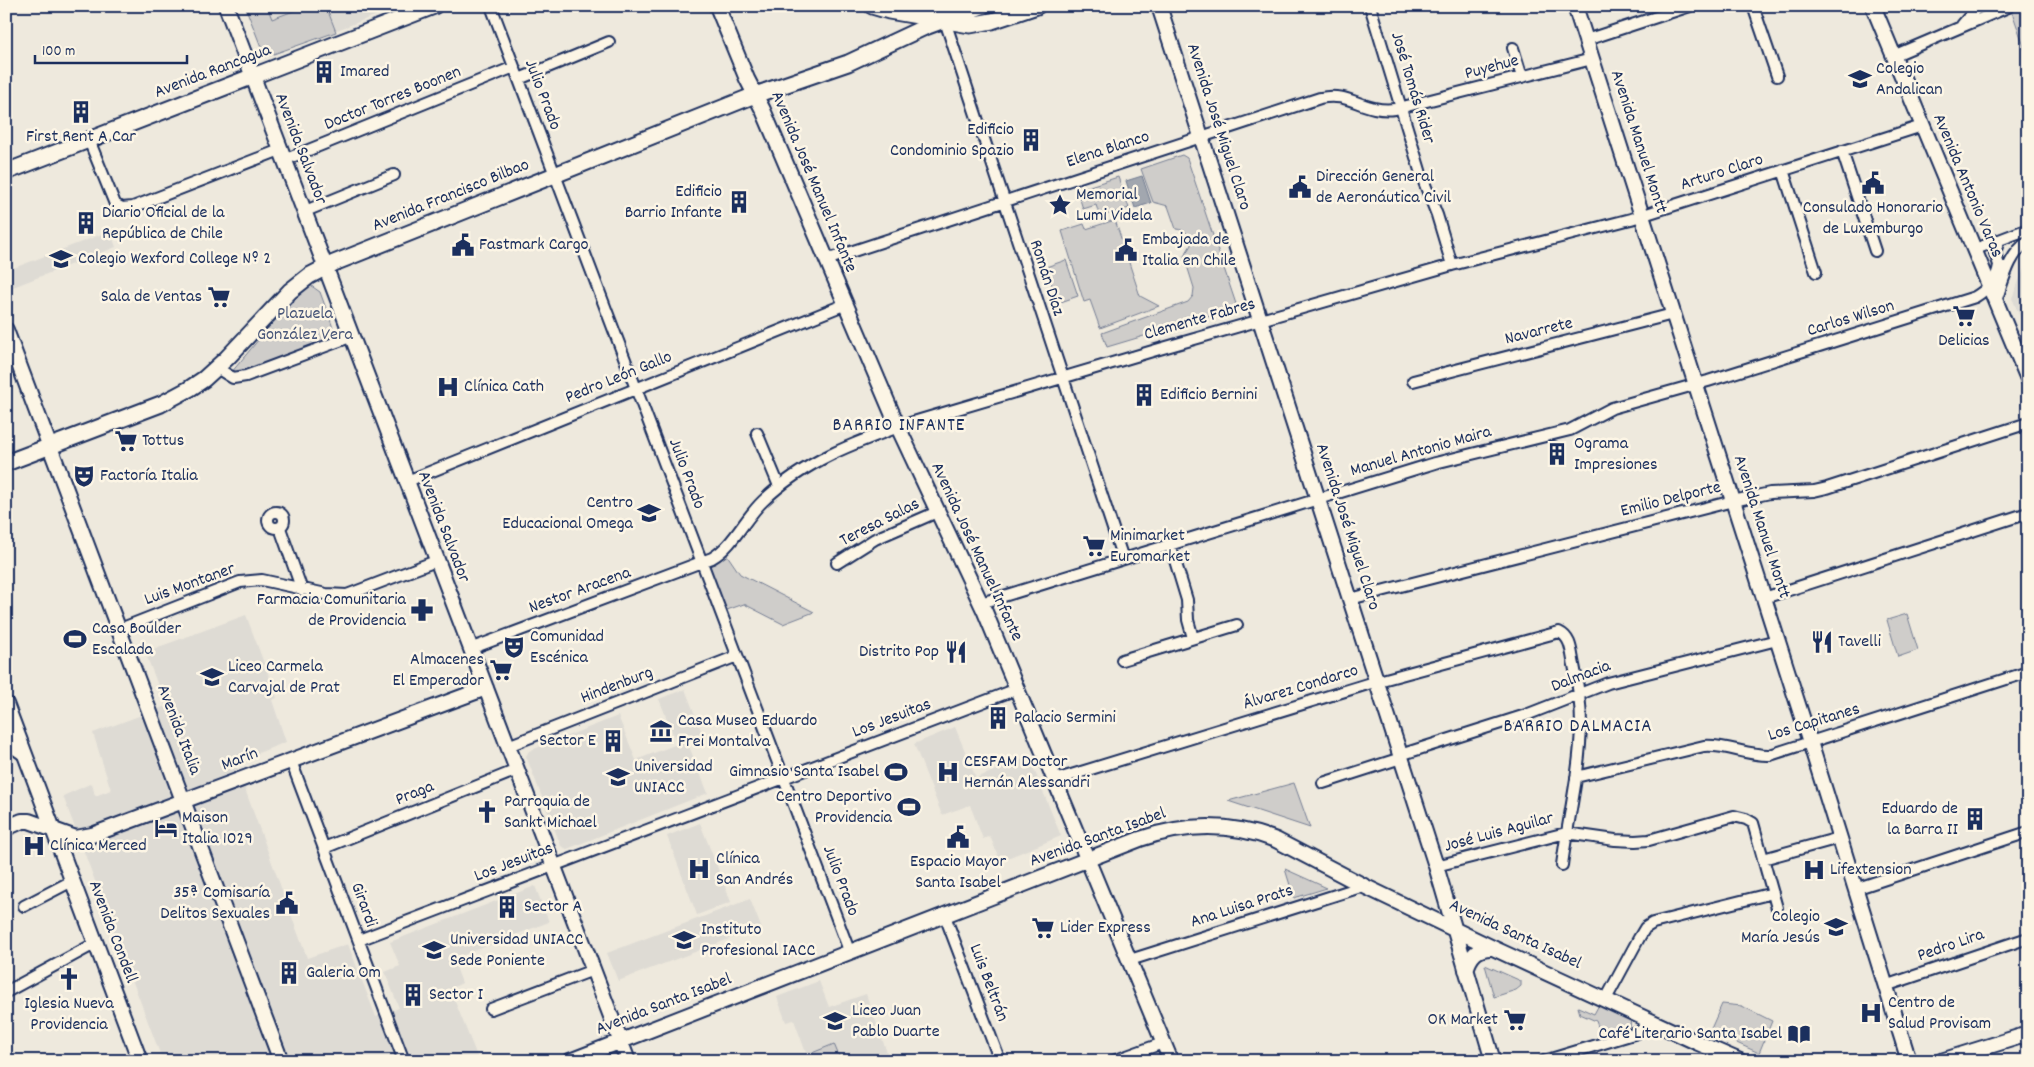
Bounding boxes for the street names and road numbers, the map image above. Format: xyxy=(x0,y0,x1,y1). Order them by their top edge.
street label: José Tomás Rider xyxy=(1383,29,1441,147)
street label: Avenida Rancagua xyxy=(151,38,275,106)
street label: Avenida José Miguel Claro xyxy=(1179,40,1257,214)
street label: Puyehue xyxy=(1462,49,1522,87)
street label: Julio Prado xyxy=(517,56,567,134)
street label: Doctor Torres Boonen xyxy=(321,60,465,138)
street label: Avenida Manuel Montt xyxy=(1603,67,1673,217)
street label: Avenida José Manuel Infante xyxy=(763,87,863,277)
street label: Avenida Salvador xyxy=(267,90,333,209)
street label: Avenida Antonio Varas xyxy=(1925,110,2009,262)
street label: Elena Blanco xyxy=(1063,125,1153,175)
street label: Arturo Claro xyxy=(1677,148,1767,198)
street label: Avenida Francisco Bilbao xyxy=(369,153,533,239)
street label: Román Díaz xyxy=(1022,237,1070,319)
street label: Clemente Fabres xyxy=(1141,292,1259,348)
street label: Carlos Wilson xyxy=(1804,294,1898,344)
street label: Navarrete xyxy=(1502,311,1576,352)
street label: Pedro León Gallo xyxy=(562,345,676,411)
street label: Manuel Antonio Maira xyxy=(1348,420,1495,484)
street label: Julio Prado xyxy=(661,435,711,513)
street label: Avenida José Miguel Claro xyxy=(1308,440,1386,614)
street label: Avenida Manuel Montt xyxy=(1726,452,1796,602)
street label: Avenida José Manuel Infante xyxy=(923,458,1029,646)
street label: Avenida Salvador xyxy=(410,468,476,587)
street label: Emilio Delporte xyxy=(1618,475,1724,525)
street label: Teresa Salas xyxy=(836,492,924,554)
street label: Luis Montaner xyxy=(141,557,239,613)
street label: Nestor Aracena xyxy=(526,561,635,621)
street label: Dalmacia xyxy=(1548,654,1615,700)
street label: Álvarez Condarco xyxy=(1240,659,1362,717)
street label: Hindenburg xyxy=(577,661,657,711)
street label: Avenida Italia xyxy=(149,681,207,779)
street label: Los Jesuitas xyxy=(849,692,935,746)
street label: Los Capitanes xyxy=(1765,697,1863,749)
street label: Marín xyxy=(218,742,262,778)
street label: Praga xyxy=(392,775,439,813)
street label: Avenida Santa Isabel xyxy=(1026,801,1170,874)
street label: José Luis Aguilar xyxy=(1442,806,1557,860)
street label: Los Jesuitas xyxy=(471,836,557,890)
street label: Julio Prado xyxy=(815,842,865,920)
street label: Avenida Condell xyxy=(81,877,143,988)
street label: Girardi xyxy=(343,879,383,931)
street label: Ana Luisa Prats xyxy=(1187,879,1297,935)
street label: Avenida Santa Isabel xyxy=(1445,893,1586,977)
street label: Pedro Lira xyxy=(1914,923,1988,969)
street label: Luis Beltrán xyxy=(962,940,1014,1026)
street label: Avenida Santa Isabel xyxy=(593,967,736,1042)

